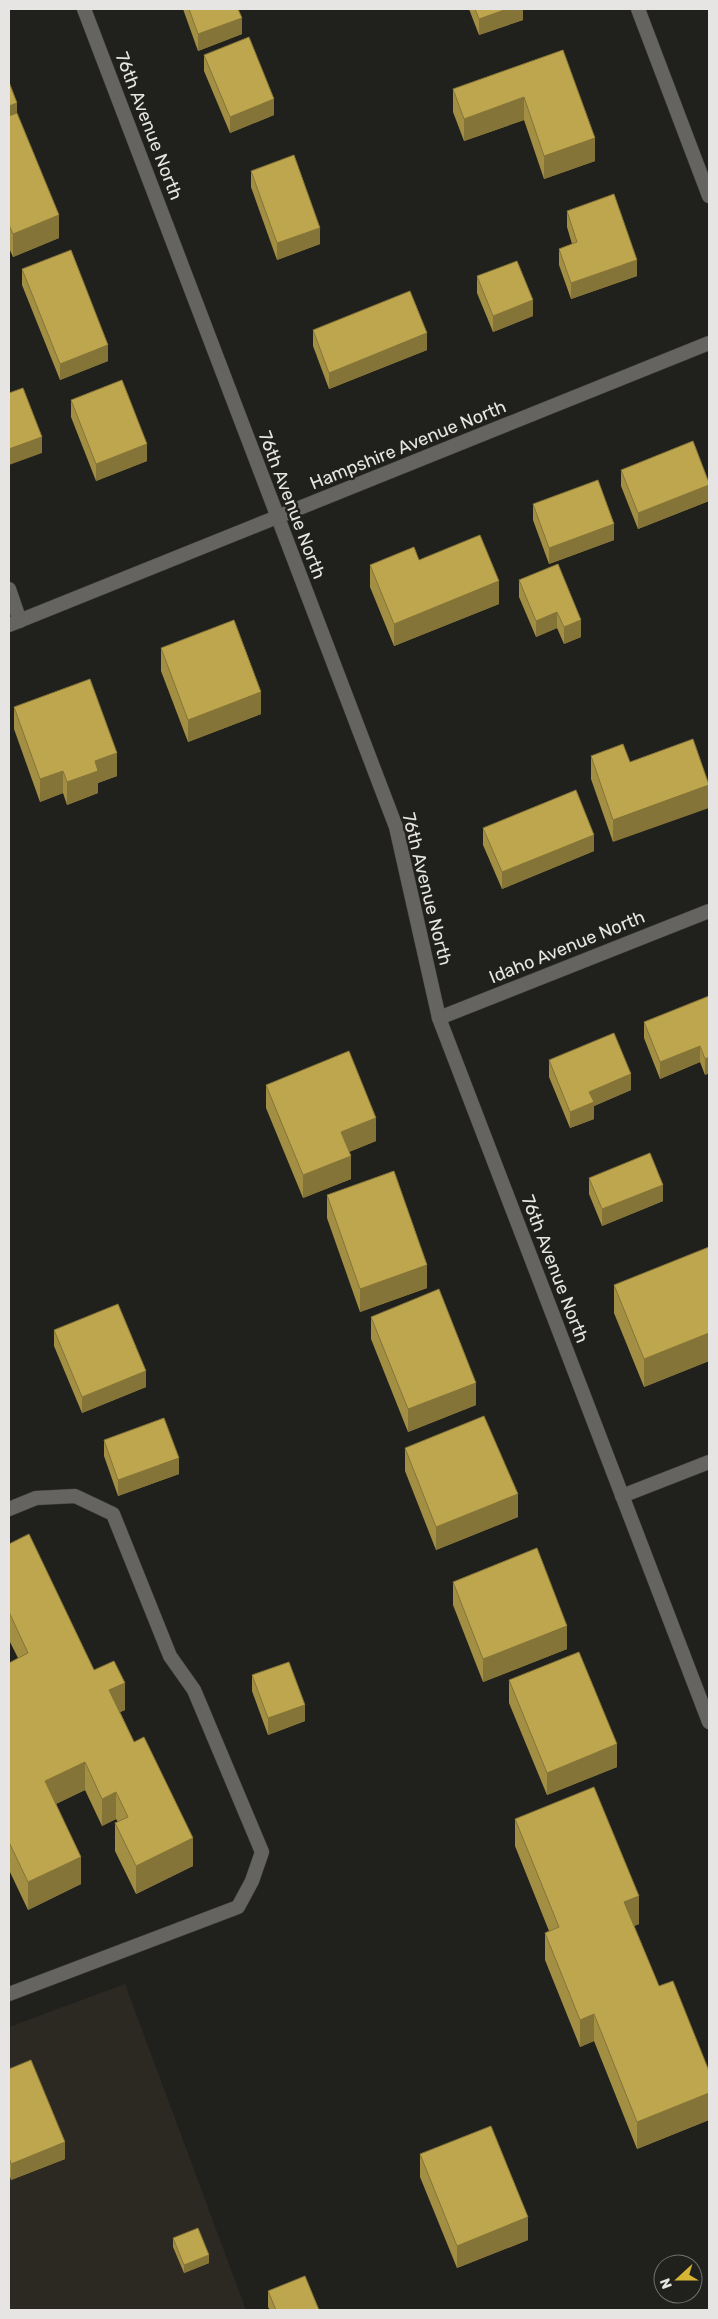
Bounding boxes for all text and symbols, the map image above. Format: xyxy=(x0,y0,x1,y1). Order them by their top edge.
street label: 76th Avenue North xyxy=(111,49,187,203)
street label: Hampshire Avenue North xyxy=(307,395,509,495)
street label: 76th Avenue North xyxy=(254,428,330,582)
street label: 76th Avenue North xyxy=(397,810,457,968)
street label: Idaho Avenue North xyxy=(486,906,648,988)
street label: 76th Avenue North xyxy=(517,1192,593,1346)
north arrow xyxy=(653,2254,703,2304)
text: N xyxy=(657,2276,676,2291)

